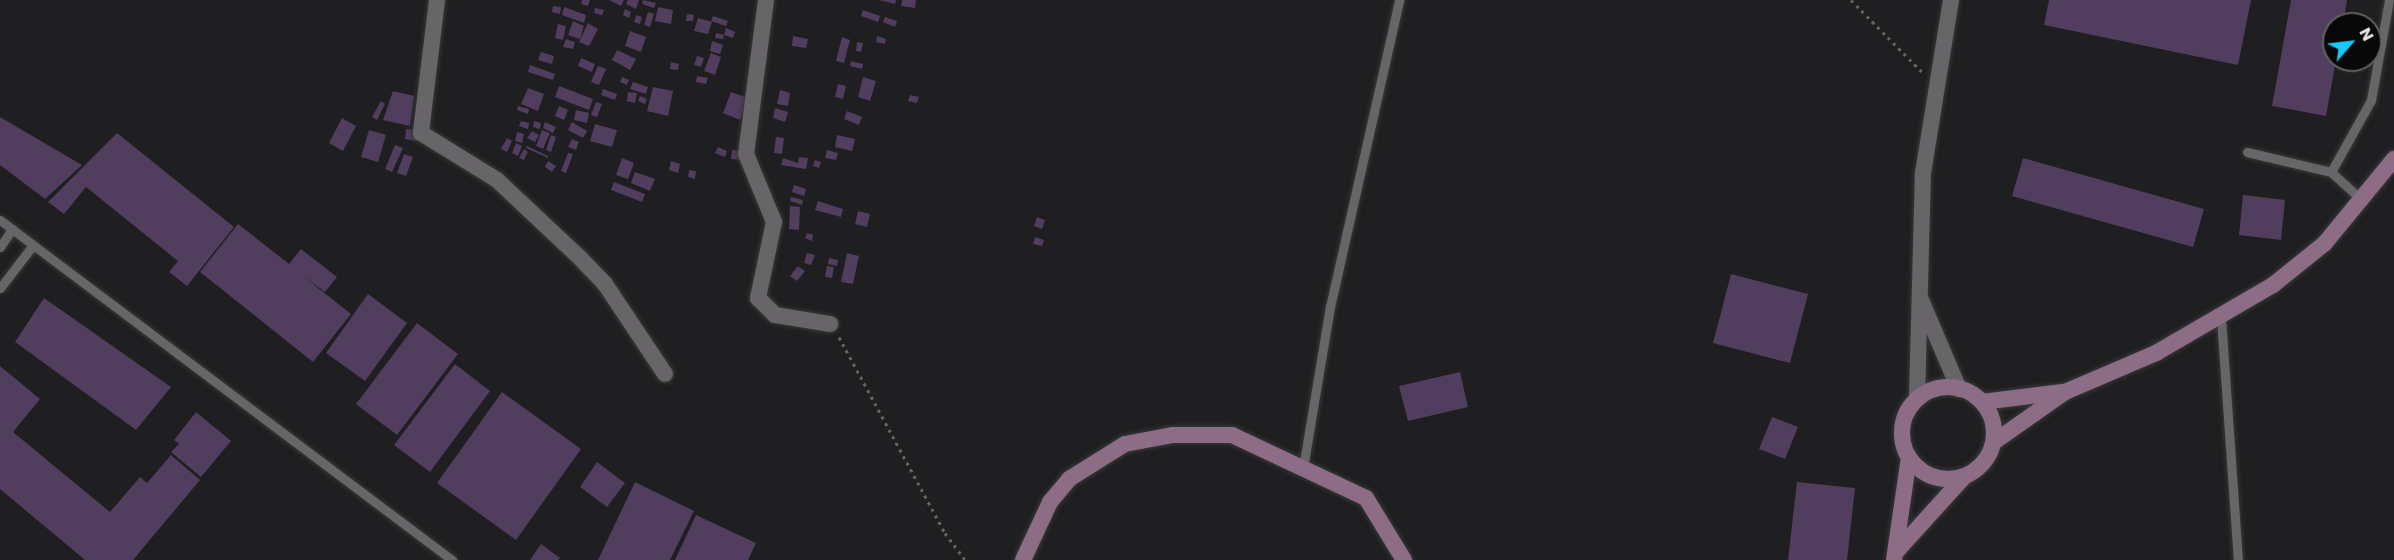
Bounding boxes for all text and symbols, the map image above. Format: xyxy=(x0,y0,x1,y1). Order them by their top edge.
north arrow xyxy=(2322,12,2382,72)
text: N xyxy=(2354,24,2380,45)

